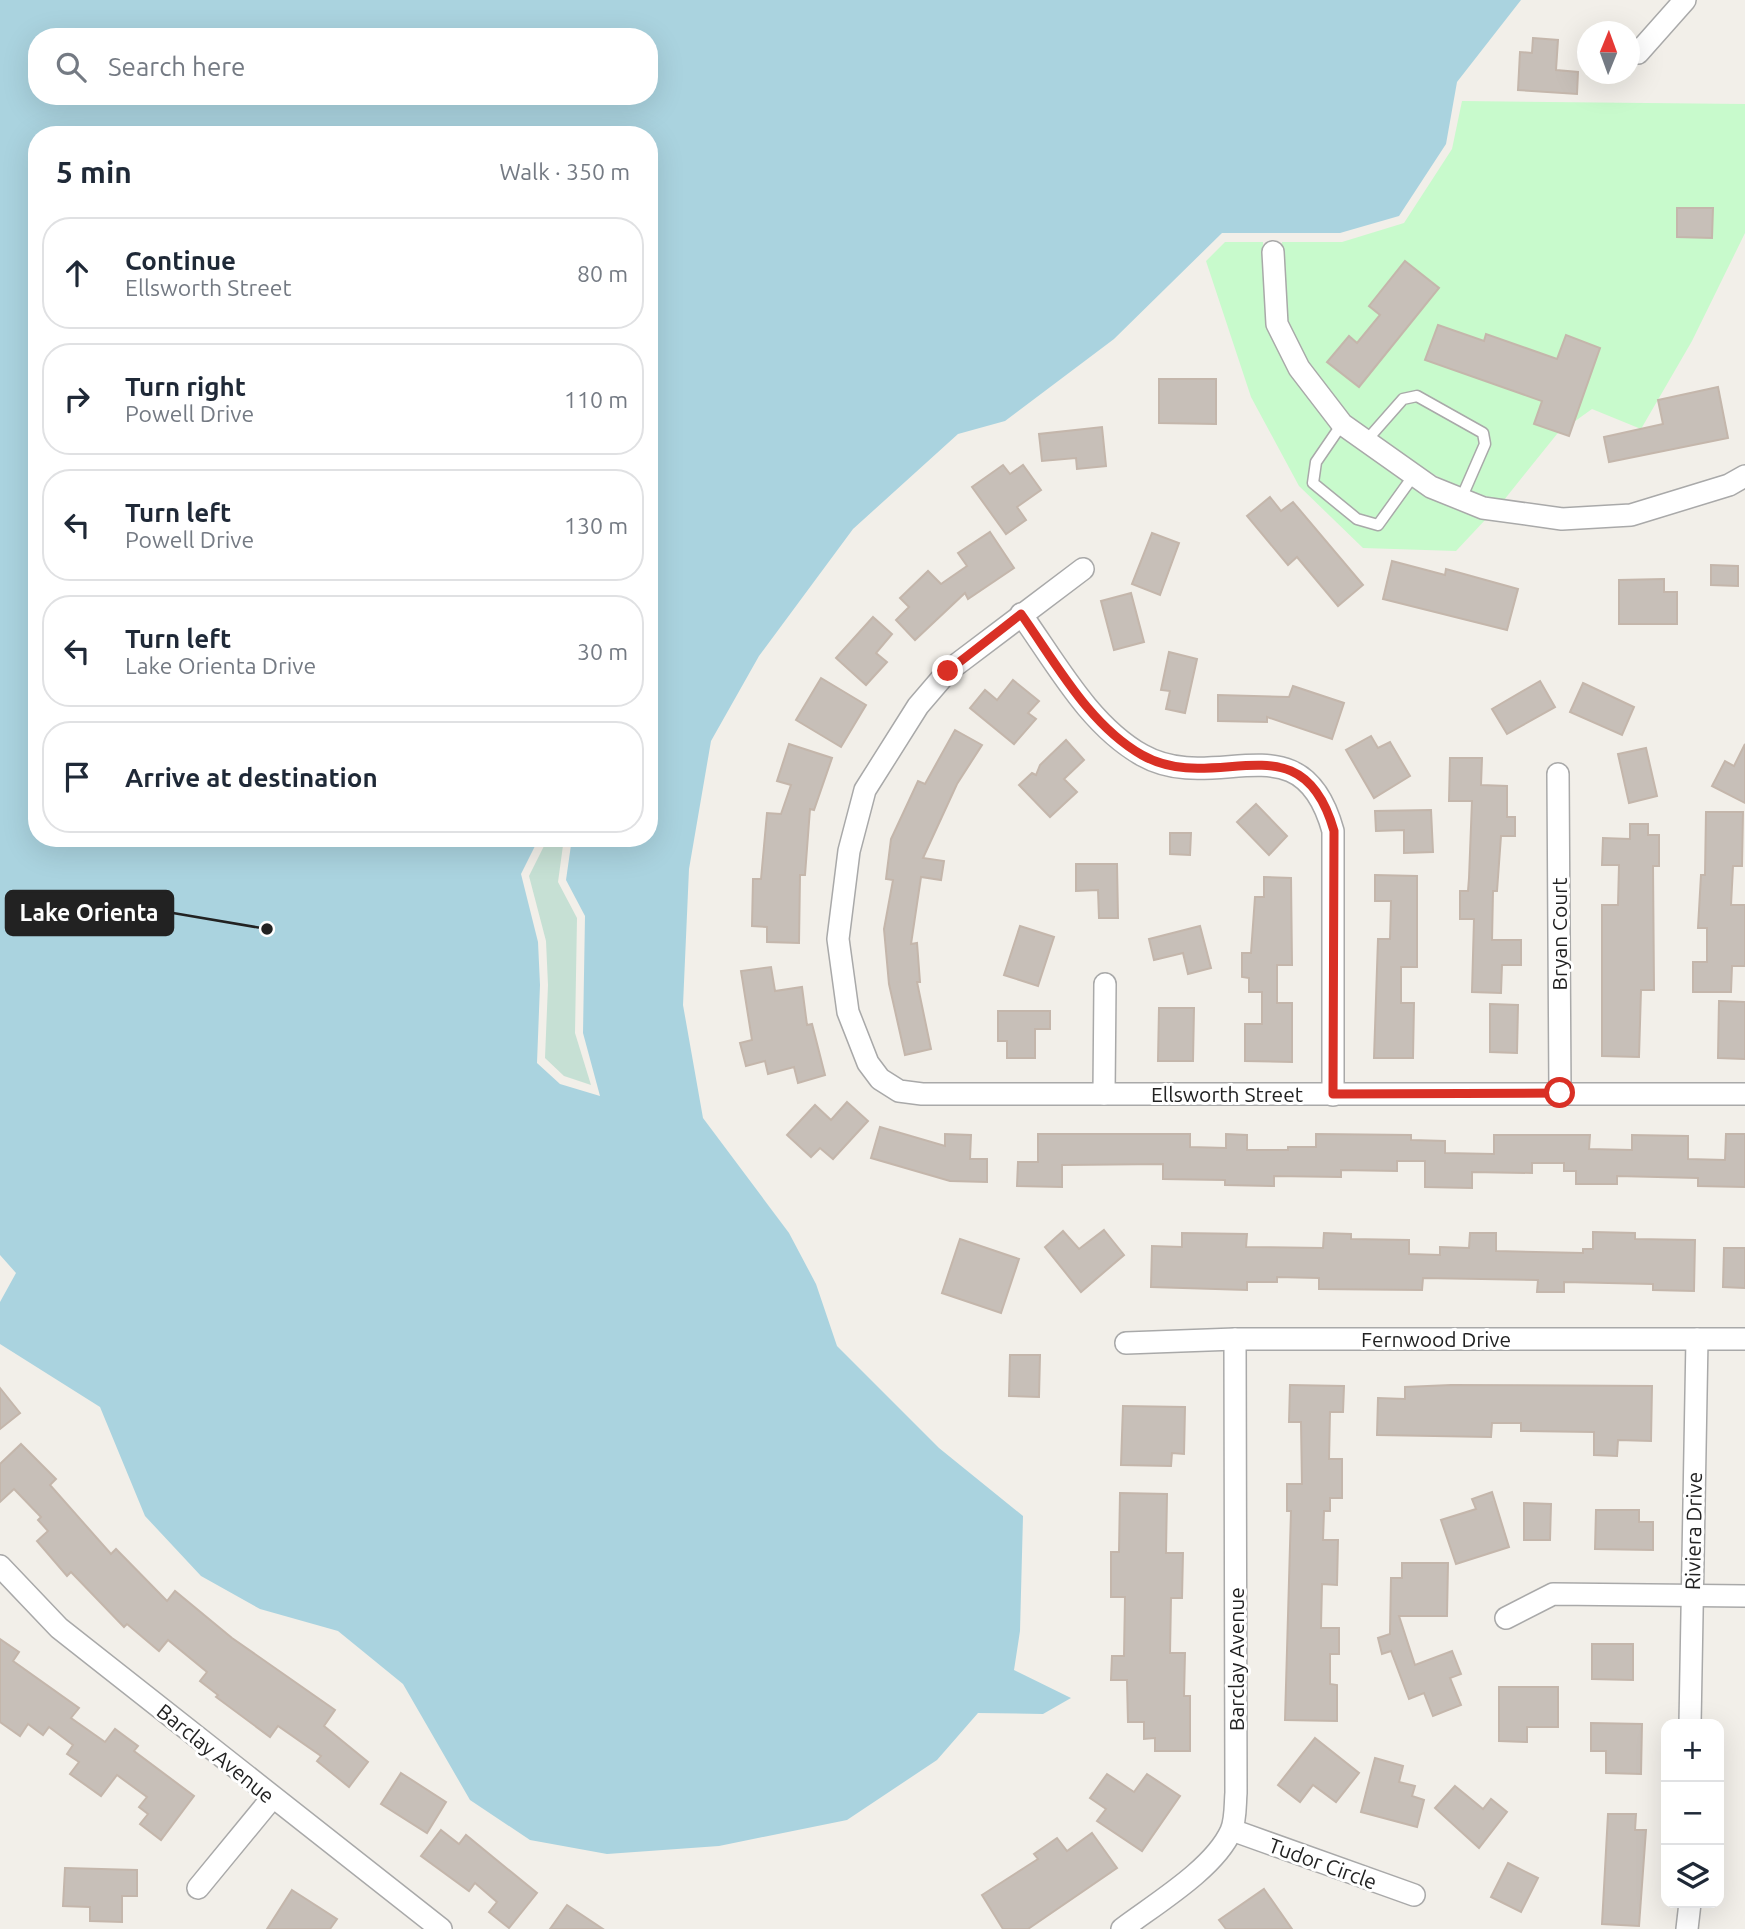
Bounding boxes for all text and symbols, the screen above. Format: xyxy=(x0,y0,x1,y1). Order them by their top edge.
north arrow xyxy=(1577,21,1640,84)
search box xyxy=(28,28,658,105)
icon: search xyxy=(52,48,90,86)
text: Search here xyxy=(108,52,245,81)
text: 5 min xyxy=(56,155,132,189)
text: Walk · 350 m xyxy=(499,159,630,184)
text: Continue xyxy=(125,246,236,275)
icon: ahead xyxy=(58,254,96,292)
text: 80 m xyxy=(577,261,628,286)
text: Ellsworth Street xyxy=(125,275,292,300)
text: Turn right xyxy=(125,372,246,401)
icon: right xyxy=(58,380,96,418)
text: 110 m xyxy=(564,387,628,412)
text: Powell Drive xyxy=(125,401,254,426)
text: Turn left xyxy=(125,498,231,527)
icon: left xyxy=(58,506,96,544)
text: 130 m xyxy=(564,513,628,538)
text: Powell Drive xyxy=(125,527,254,552)
text: Turn left xyxy=(125,624,231,653)
icon: left xyxy=(58,632,96,670)
text: 30 m xyxy=(577,639,628,664)
text: Lake Orienta Drive xyxy=(125,653,316,678)
route end xyxy=(932,655,963,686)
icon: arrive xyxy=(58,758,96,796)
text: Arrive at destination xyxy=(125,763,378,792)
street label: Bryan Court xyxy=(1547,878,1571,990)
callout: Lake Orienta xyxy=(6,891,173,935)
text: Lake Orienta xyxy=(20,900,158,925)
route start xyxy=(1544,1077,1575,1108)
street label: Ellsworth Street xyxy=(1151,1082,1303,1106)
street label: Fernwood Drive xyxy=(1361,1327,1511,1351)
street label: Riviera Drive xyxy=(1680,1472,1706,1590)
street label: Barclay Avenue xyxy=(1224,1587,1248,1731)
street label: Barclay Avenue xyxy=(153,1698,279,1808)
map controls xyxy=(1661,1719,1724,1908)
button: + xyxy=(1661,1719,1724,1782)
button: − xyxy=(1661,1782,1724,1845)
street label: Tudor Circle xyxy=(1266,1832,1380,1894)
button: layers xyxy=(1661,1845,1724,1908)

